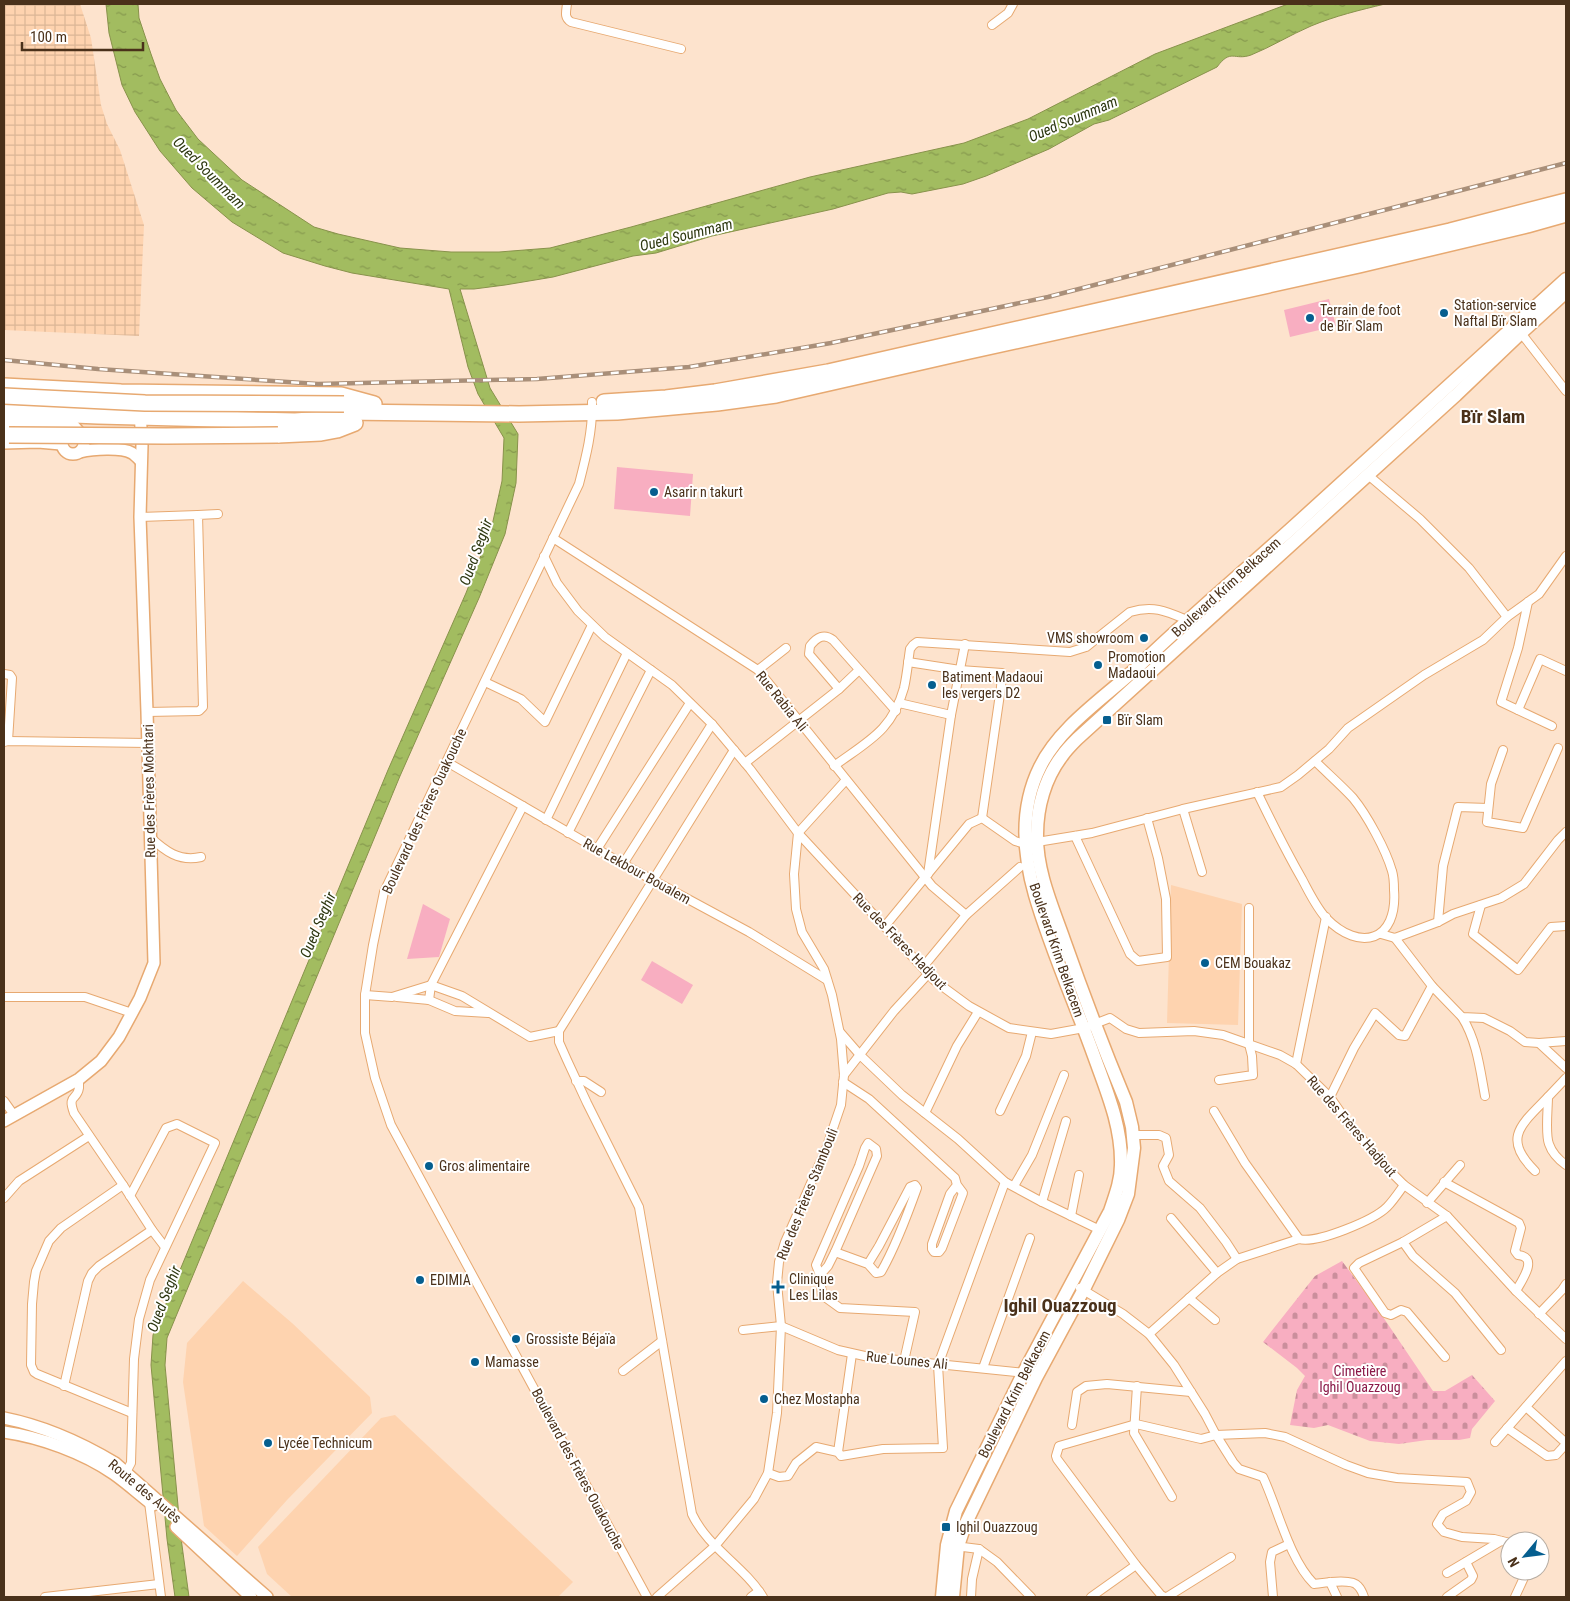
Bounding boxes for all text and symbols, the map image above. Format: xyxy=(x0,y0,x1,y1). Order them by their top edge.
scale bar xyxy=(22,20,144,52)
text: 100 m xyxy=(30,28,67,46)
water label: Oued Soummam xyxy=(1026,92,1120,146)
water label: Oued Soummam xyxy=(169,133,249,213)
water label: Oued Soummam xyxy=(638,215,734,255)
place label: Station-service Naftal Bïr Slam xyxy=(1454,297,1537,329)
place label: Terrain de foot de Bïr Slam xyxy=(1320,302,1401,334)
marker: Station-service Naftal Bïr Slam xyxy=(1438,307,1450,319)
marker: Terrain de foot de Bïr Slam xyxy=(1304,312,1316,324)
district label: Bïr Slam xyxy=(1461,405,1525,428)
place label: Asarir n takurt xyxy=(664,484,743,500)
marker: Asarir n takurt xyxy=(648,486,660,498)
water label: Oued Seghir xyxy=(456,516,497,588)
street label: Boulevard Krim Belkacem xyxy=(1168,534,1284,640)
place label: VMS showroom xyxy=(1047,630,1134,646)
marker: VMS showroom xyxy=(1138,632,1150,644)
place label: Promotion Madaoui xyxy=(1108,649,1166,681)
marker: Promotion Madaoui xyxy=(1092,659,1104,671)
street label: Rue Rabia Ali xyxy=(753,668,811,734)
place label: Batiment Madaoui les vergers D2 xyxy=(942,669,1043,701)
marker: Batiment Madaoui les vergers D2 xyxy=(926,679,938,691)
place label: Bïr Slam xyxy=(1117,712,1163,728)
marker: Bïr Slam xyxy=(1101,714,1113,726)
street label: Rue des Frères Mokhtari xyxy=(140,724,158,858)
street label: Boulevard des Frères Ouakouche xyxy=(379,725,470,896)
street label: Rue Lekbour Boualem xyxy=(581,835,693,907)
street label: Boulevard Krim Belkacem xyxy=(1027,881,1087,1019)
water label: Oued Seghir xyxy=(296,889,340,961)
street label: Rue des Frères Hadjout xyxy=(850,889,950,993)
place label: CEM Bouakaz xyxy=(1215,955,1291,971)
marker: CEM Bouakaz xyxy=(1199,957,1211,969)
street label: Rue des Frères Hadjout xyxy=(1304,1072,1400,1180)
street label: Rue des Frères Stambouli xyxy=(773,1126,841,1262)
place label: Gros alimentaire xyxy=(439,1158,530,1174)
marker: Gros alimentaire xyxy=(423,1160,435,1172)
water label: Oued Seghir xyxy=(143,1263,185,1335)
place label: Clinique Les Lilas xyxy=(789,1271,838,1303)
place label: EDIMIA xyxy=(430,1272,471,1288)
marker: EDIMIA xyxy=(414,1274,426,1286)
marker: Clinique Les Lilas xyxy=(771,1280,785,1294)
district label: Ighil Ouazzoug xyxy=(1003,1294,1117,1317)
street label: Boulevard Krim Belkacem xyxy=(975,1328,1053,1460)
place label: Grossiste Béjaïa xyxy=(526,1331,616,1347)
marker: Grossiste Béjaïa xyxy=(510,1333,522,1345)
street label: Rue Lounes Ali xyxy=(865,1348,949,1372)
place label: Mamasse xyxy=(485,1354,539,1370)
marker: Mamasse xyxy=(469,1356,481,1368)
park label: Cimetière Ighil Ouazzoug xyxy=(1319,1363,1401,1395)
street label: Boulevard des Frères Ouakouche xyxy=(529,1386,628,1553)
place label: Chez Mostapha xyxy=(774,1391,860,1407)
marker: Chez Mostapha xyxy=(758,1393,770,1405)
place label: Lycée Technicum xyxy=(278,1435,372,1451)
marker: Lycée Technicum xyxy=(262,1437,274,1449)
street label: Route des Aurès xyxy=(105,1456,185,1526)
place label: Ighil Ouazzoug xyxy=(956,1519,1038,1535)
marker: Ighil Ouazzoug xyxy=(940,1521,952,1533)
north arrow xyxy=(1500,1531,1550,1581)
text: N xyxy=(1505,1555,1523,1570)

